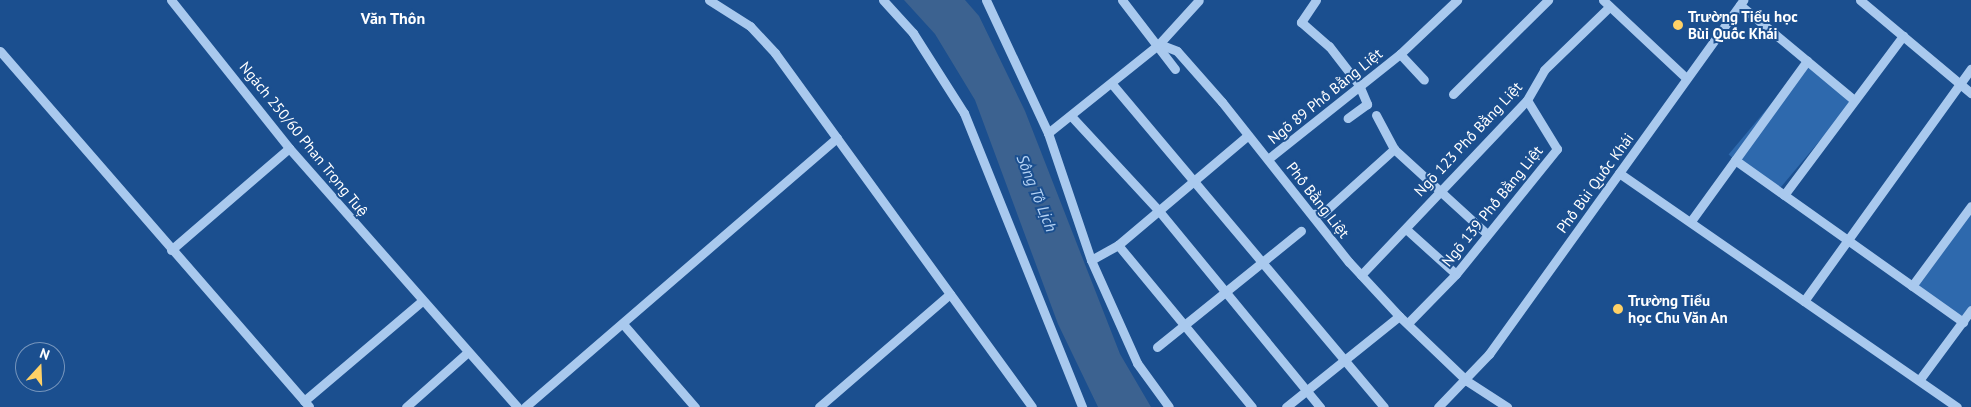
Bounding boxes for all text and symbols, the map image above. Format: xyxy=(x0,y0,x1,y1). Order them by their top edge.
place label: Trường Tiểu học Bùi Quốc Khái xyxy=(1688,7,1798,42)
district label: Văn Thôn xyxy=(361,8,425,28)
marker: Trường Tiểu học Bùi Quốc Khái xyxy=(1672,19,1684,31)
street label: Ngõ 89 Phố Bằng Liệt xyxy=(1264,44,1386,148)
street label: Ngách 250/60 Phan Trọng Tuệ xyxy=(236,58,372,220)
street label: Ngõ 123 Phố Bằng Liệt xyxy=(1410,78,1526,200)
street label: Phố Bùi Quốc Khái xyxy=(1553,129,1637,237)
street label: Ngõ 139 Phố Bằng Liệt xyxy=(1438,142,1546,270)
water label: Sông Tô Lịch xyxy=(1013,151,1061,235)
street label: Phố Bằng Liệt xyxy=(1283,159,1353,241)
place label: Trường Tiểu học Chu Văn An xyxy=(1628,291,1729,326)
marker: Trường Tiểu học Chu Văn An xyxy=(1612,303,1624,315)
north arrow xyxy=(15,342,65,392)
text: N xyxy=(37,344,52,364)

